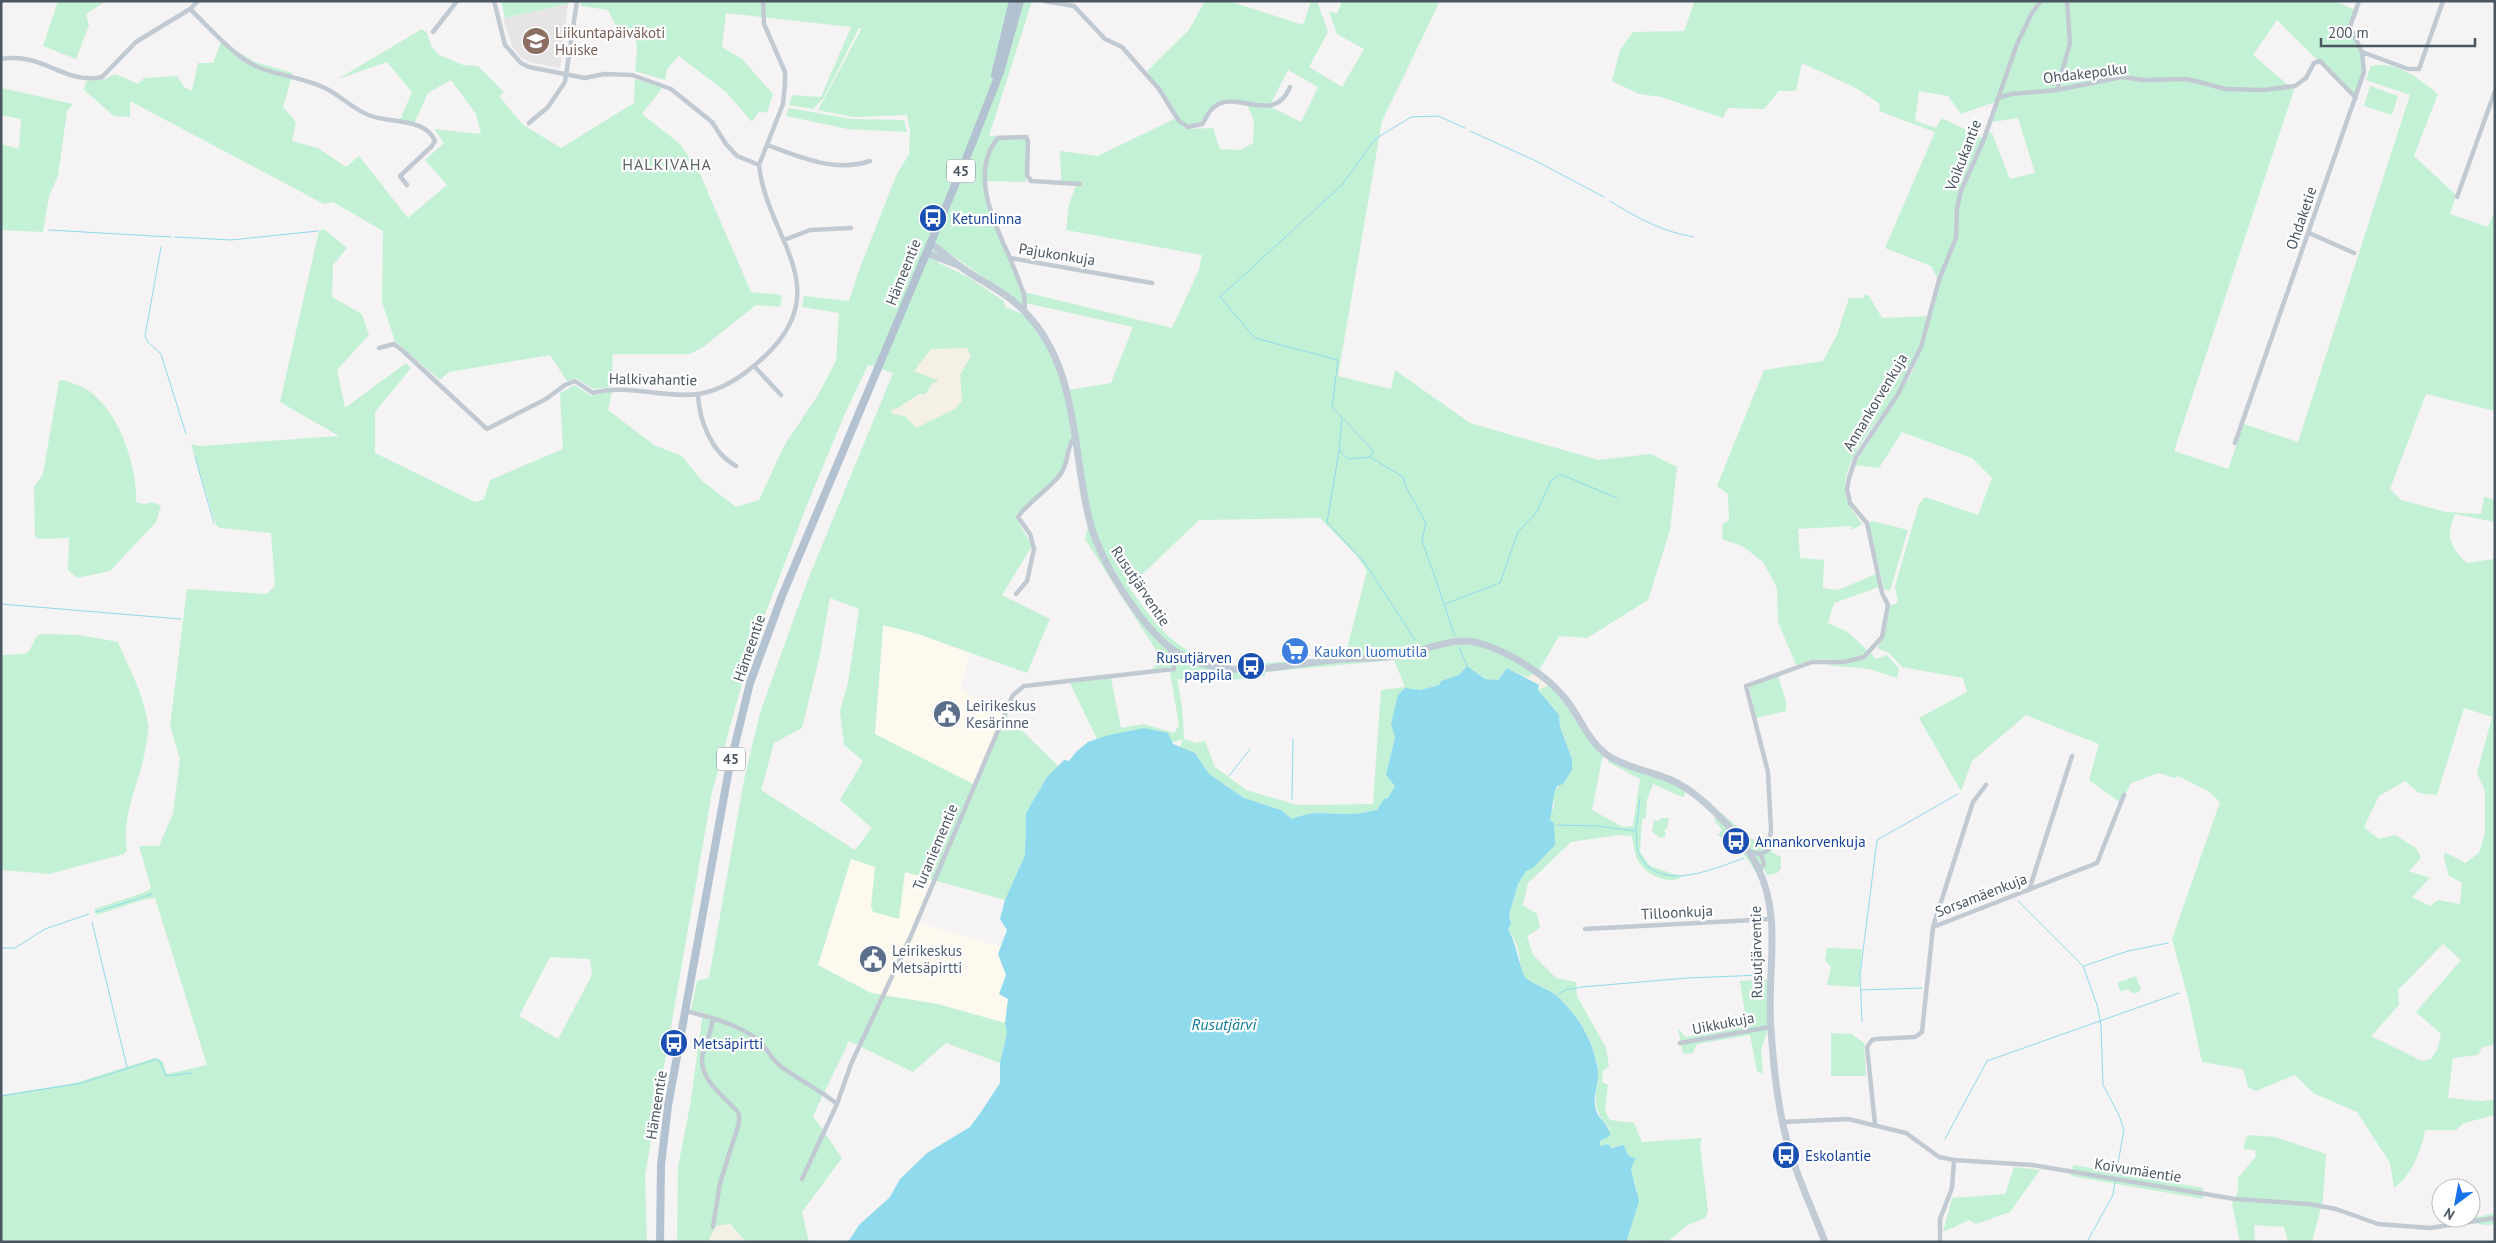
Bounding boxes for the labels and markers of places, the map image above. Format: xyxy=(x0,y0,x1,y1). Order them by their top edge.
place label: Liikuntapäiväkoti Huiske xyxy=(555,23,665,59)
school or university icon: Liikuntapäiväkoti Huiske xyxy=(521,26,551,56)
bus stop icon: Ketunlinna xyxy=(918,203,948,233)
place label: Ketunlinna xyxy=(952,209,1022,228)
supermarket icon: Kaukon luomutila xyxy=(1280,636,1310,666)
place label: Kaukon luomutila xyxy=(1314,642,1427,661)
place label: Rusutjärven pappila xyxy=(1156,648,1232,684)
bus stop icon: Rusutjärven pappila xyxy=(1236,651,1266,681)
place label: Leirikeskus Kesärinne xyxy=(966,696,1036,732)
public building icon: Leirikeskus Kesärinne xyxy=(932,699,962,729)
bus stop icon: Annankorvenkuja xyxy=(1721,826,1751,856)
place label: Annankorvenkuja xyxy=(1755,832,1866,851)
place label: Leirikeskus Metsäpirtti xyxy=(892,941,962,977)
public building icon: Leirikeskus Metsäpirtti xyxy=(858,944,888,974)
bus stop icon: Metsäpirtti xyxy=(659,1028,689,1058)
place label: Metsäpirtti xyxy=(693,1034,763,1053)
bus stop icon: Eskolantie xyxy=(1771,1140,1801,1170)
place label: Eskolantie xyxy=(1805,1146,1871,1165)

